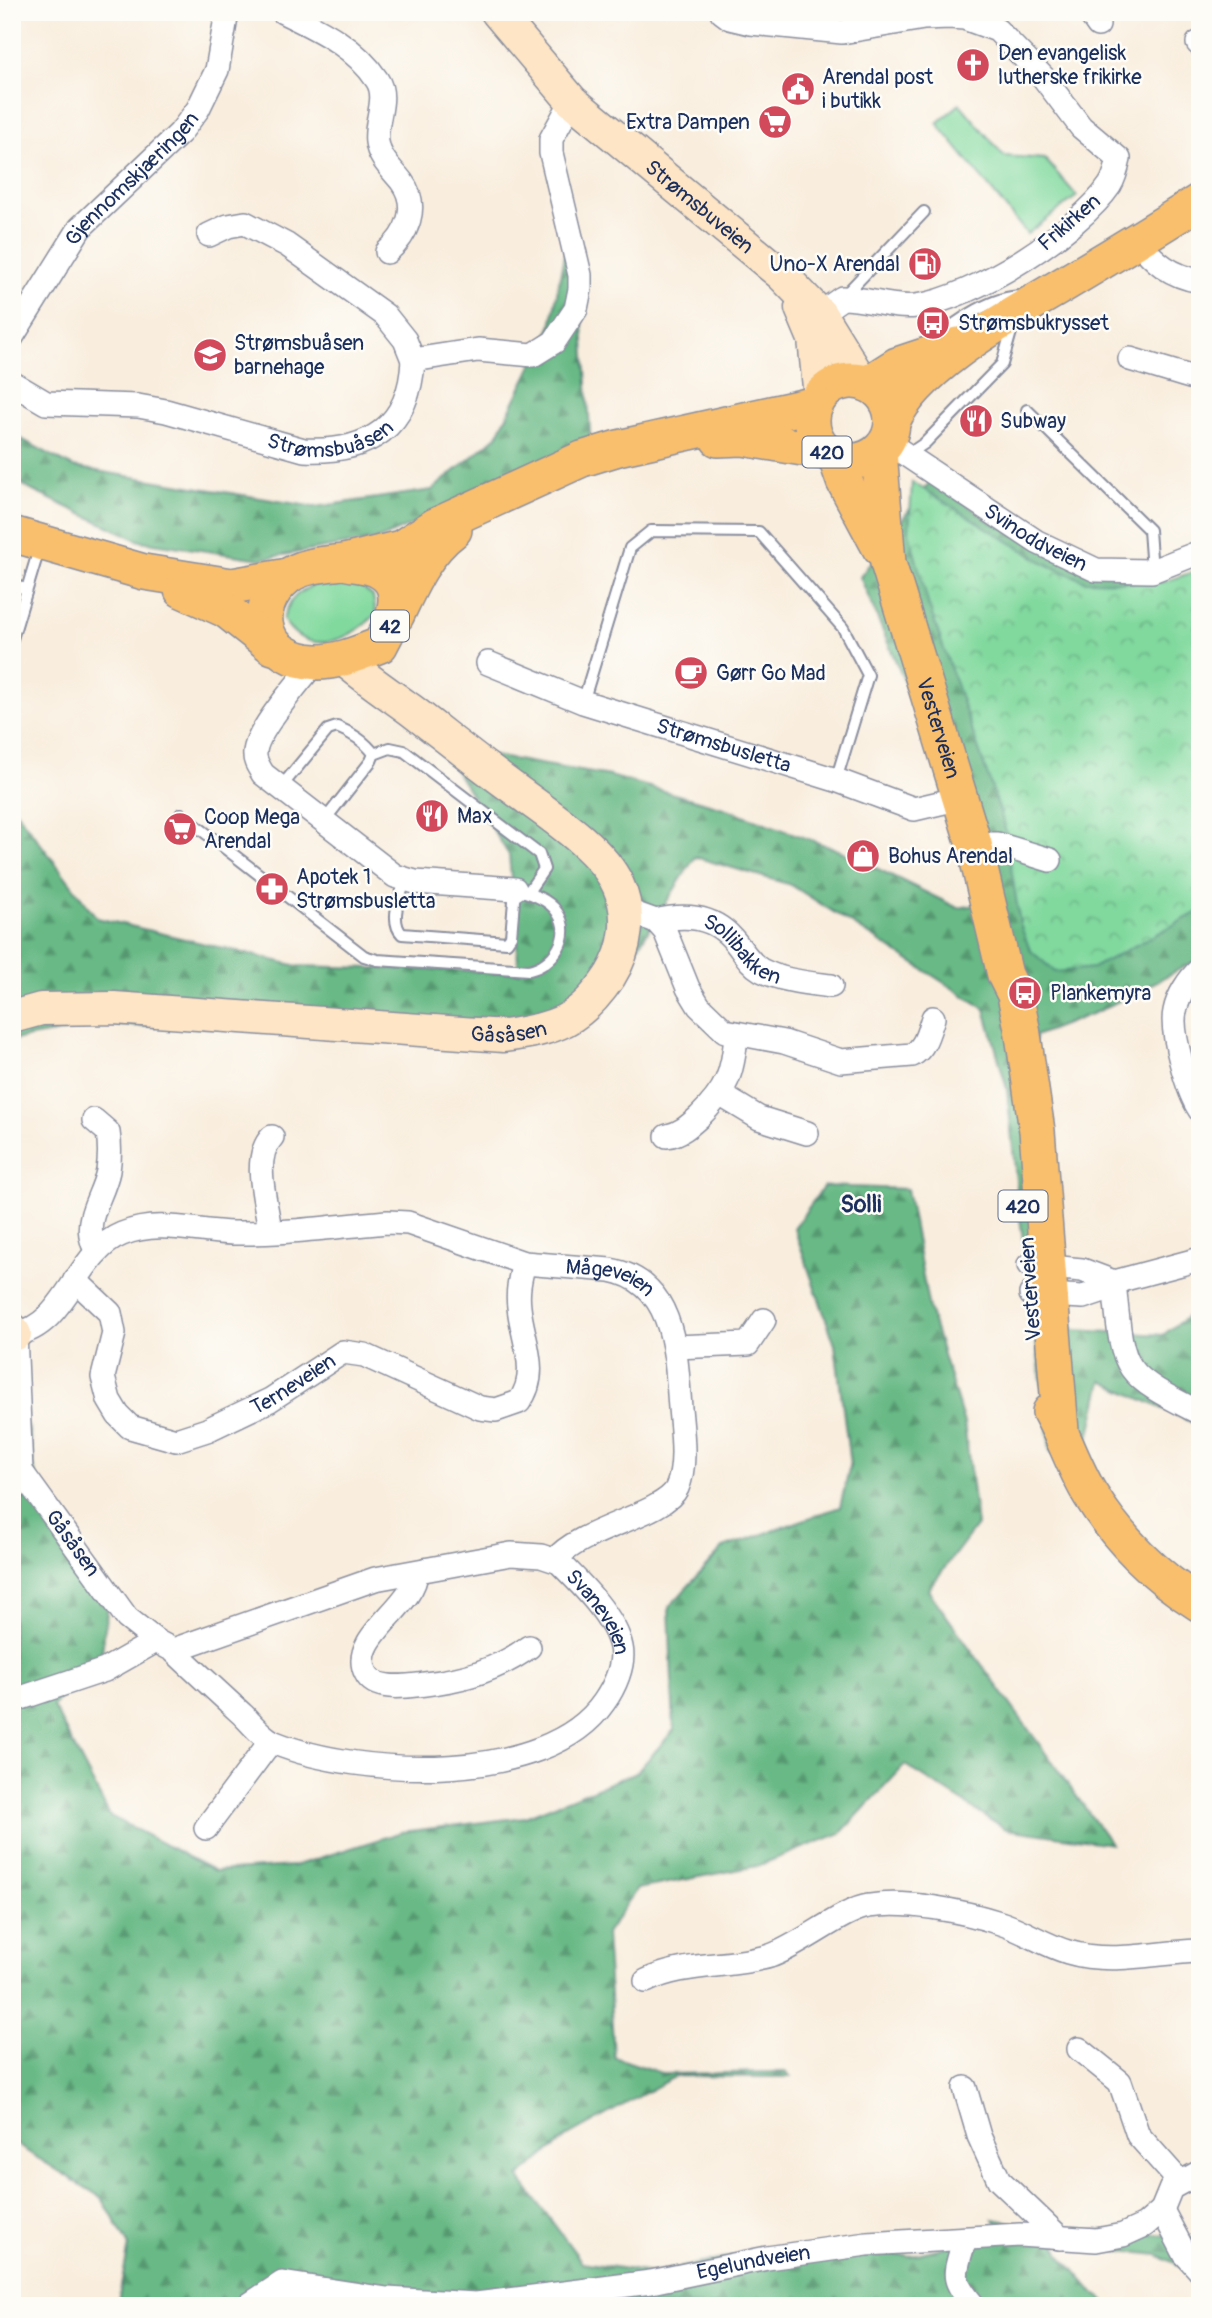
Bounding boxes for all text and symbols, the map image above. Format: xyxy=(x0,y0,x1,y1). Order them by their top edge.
place label: Den evangelisk lutherske frikirke xyxy=(998,40,1142,91)
church icon: Den evangelisk lutherske frikirke xyxy=(954,46,992,84)
place label: Arendal post i butikk xyxy=(822,64,934,115)
public building icon: Arendal post i butikk xyxy=(779,70,817,108)
supermarket icon: Extra Dampen xyxy=(756,103,794,141)
street label: Gjennomskjæringen xyxy=(59,107,205,251)
place label: Extra Dampen xyxy=(626,109,750,136)
street label: Strømsbuveien xyxy=(639,154,759,260)
street label: Frikirken xyxy=(1032,188,1106,257)
fuel station icon: Uno-X Arendal xyxy=(906,245,944,283)
place label: Uno-X Arendal xyxy=(770,251,900,278)
bus stop icon: Strømsbukrysset xyxy=(914,304,952,342)
place label: Strømsbukrysset xyxy=(958,310,1109,337)
place label: Strømsbuåsen barnehage xyxy=(234,330,364,381)
school or university icon: Strømsbuåsen barnehage xyxy=(191,336,229,374)
restaurant icon: Subway xyxy=(957,402,995,440)
place label: Subway xyxy=(1000,408,1066,435)
street label: Strømsbuåsen xyxy=(264,414,400,464)
road number: 420 xyxy=(802,436,852,467)
street label: Svinoddveien xyxy=(979,498,1091,578)
road number: 42 xyxy=(371,610,409,642)
cafe icon: Gørr Go Mad xyxy=(672,654,710,692)
place label: Gørr Go Mad xyxy=(716,660,826,687)
street label: Vesterveien xyxy=(910,675,966,782)
street label: Strømsbusletta xyxy=(653,712,794,779)
restaurant icon: Max xyxy=(413,797,451,835)
place label: Max xyxy=(457,803,492,830)
place label: Coop Mega Arendal xyxy=(204,804,300,855)
supermarket icon: Coop Mega Arendal xyxy=(161,810,199,848)
shop icon: Bohus Arendal xyxy=(844,837,882,875)
place label: Bohus Arendal xyxy=(888,843,1013,870)
place label: Apotek 1 Strømsbusletta xyxy=(296,864,436,915)
pharmacy icon: Apotek 1 Strømsbusletta xyxy=(253,870,291,908)
street label: Sollibakken xyxy=(700,908,784,991)
bus stop icon: Plankemyra xyxy=(1006,974,1044,1012)
place label: Plankemyra xyxy=(1050,980,1151,1007)
street label: Gåsåsen xyxy=(470,1015,550,1050)
district label: Solli xyxy=(841,1190,881,1219)
road number: 420 xyxy=(998,1190,1048,1222)
street label: Vesterveien xyxy=(1013,1236,1048,1342)
street label: Mågeveien xyxy=(565,1253,661,1302)
street label: Terneveien xyxy=(246,1348,341,1421)
street label: Gåsåsen xyxy=(39,1505,106,1582)
street label: Svaneveien xyxy=(560,1564,635,1657)
street label: Egelundveien xyxy=(694,2239,812,2286)

